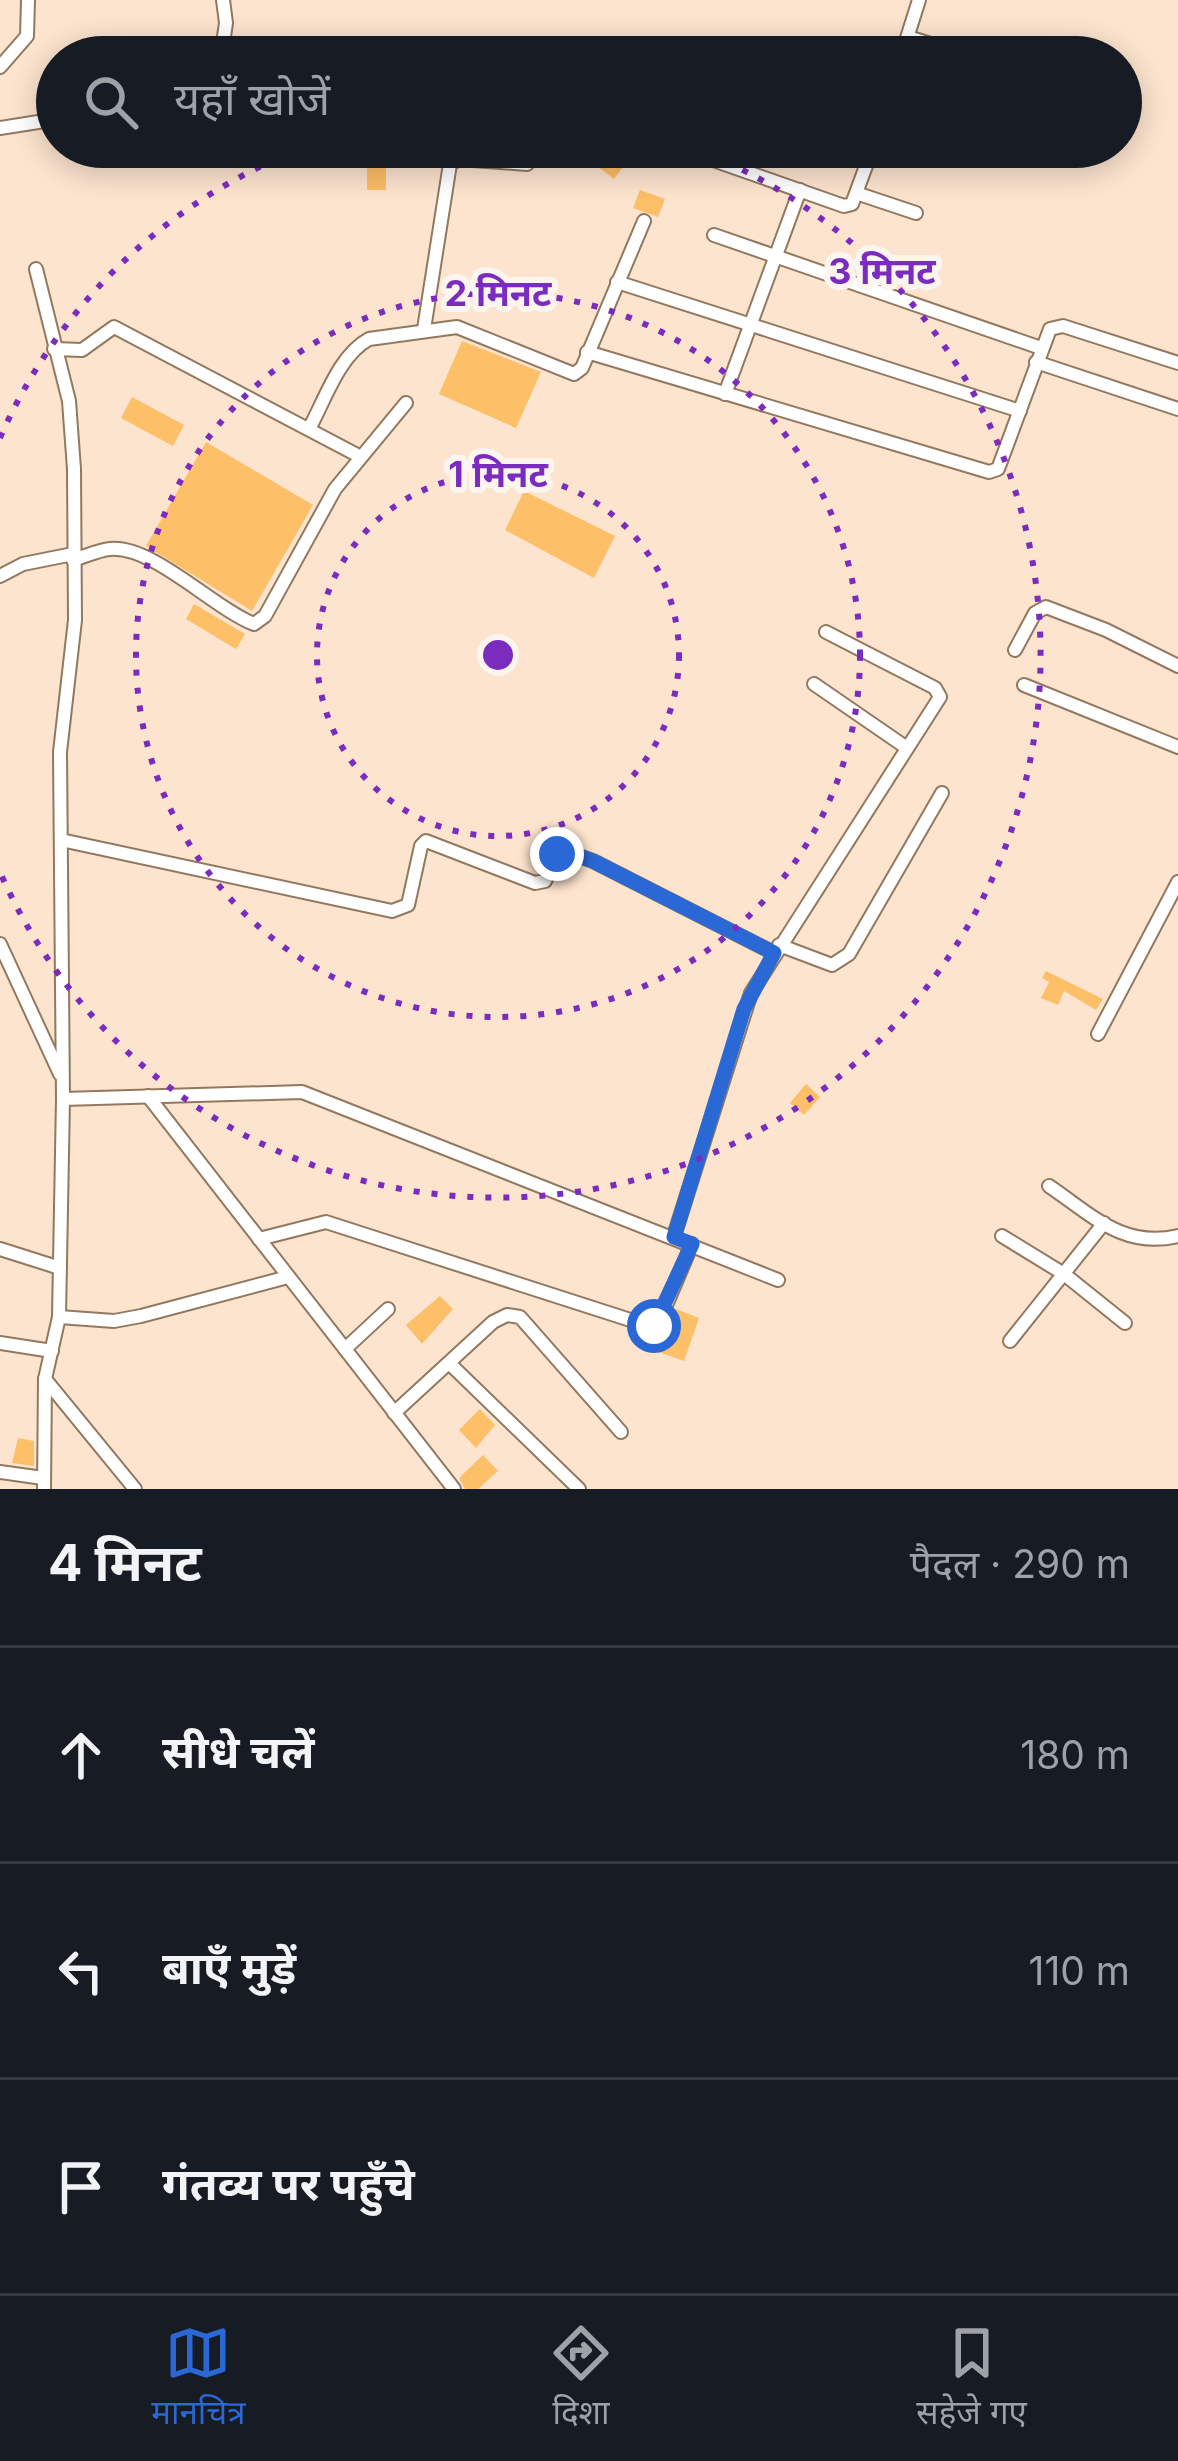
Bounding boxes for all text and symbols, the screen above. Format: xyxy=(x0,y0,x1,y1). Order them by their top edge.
search box xyxy=(36,36,1142,168)
icon: search xyxy=(78,69,144,135)
text: यहाँ खोजें xyxy=(174,71,330,126)
text: 3 मिनट xyxy=(828,249,936,293)
text: 2 मिनट xyxy=(445,271,552,315)
text: 1 मिनट xyxy=(448,452,548,496)
centre of rings xyxy=(477,634,519,676)
route end xyxy=(530,827,584,881)
route start xyxy=(627,1299,681,1353)
text: 4 मिनट xyxy=(48,1532,202,1593)
text: पैदल · 290 m xyxy=(910,1540,1130,1587)
icon: ahead xyxy=(48,1722,114,1788)
text: सीधे चलें xyxy=(162,1724,315,1779)
text: 180 m xyxy=(1020,1731,1130,1778)
icon: left xyxy=(48,1938,114,2004)
text: बाएँ मुड़ें xyxy=(162,1940,296,1995)
text: 110 m xyxy=(1029,1947,1130,1994)
icon: arrive xyxy=(48,2154,114,2220)
text: गंतव्य पर पहुँचे xyxy=(162,2156,415,2211)
tab: मानचित्र xyxy=(151,2320,246,2437)
tab: दिशा xyxy=(548,2320,614,2437)
tab: सहेजे गए xyxy=(916,2320,1027,2437)

